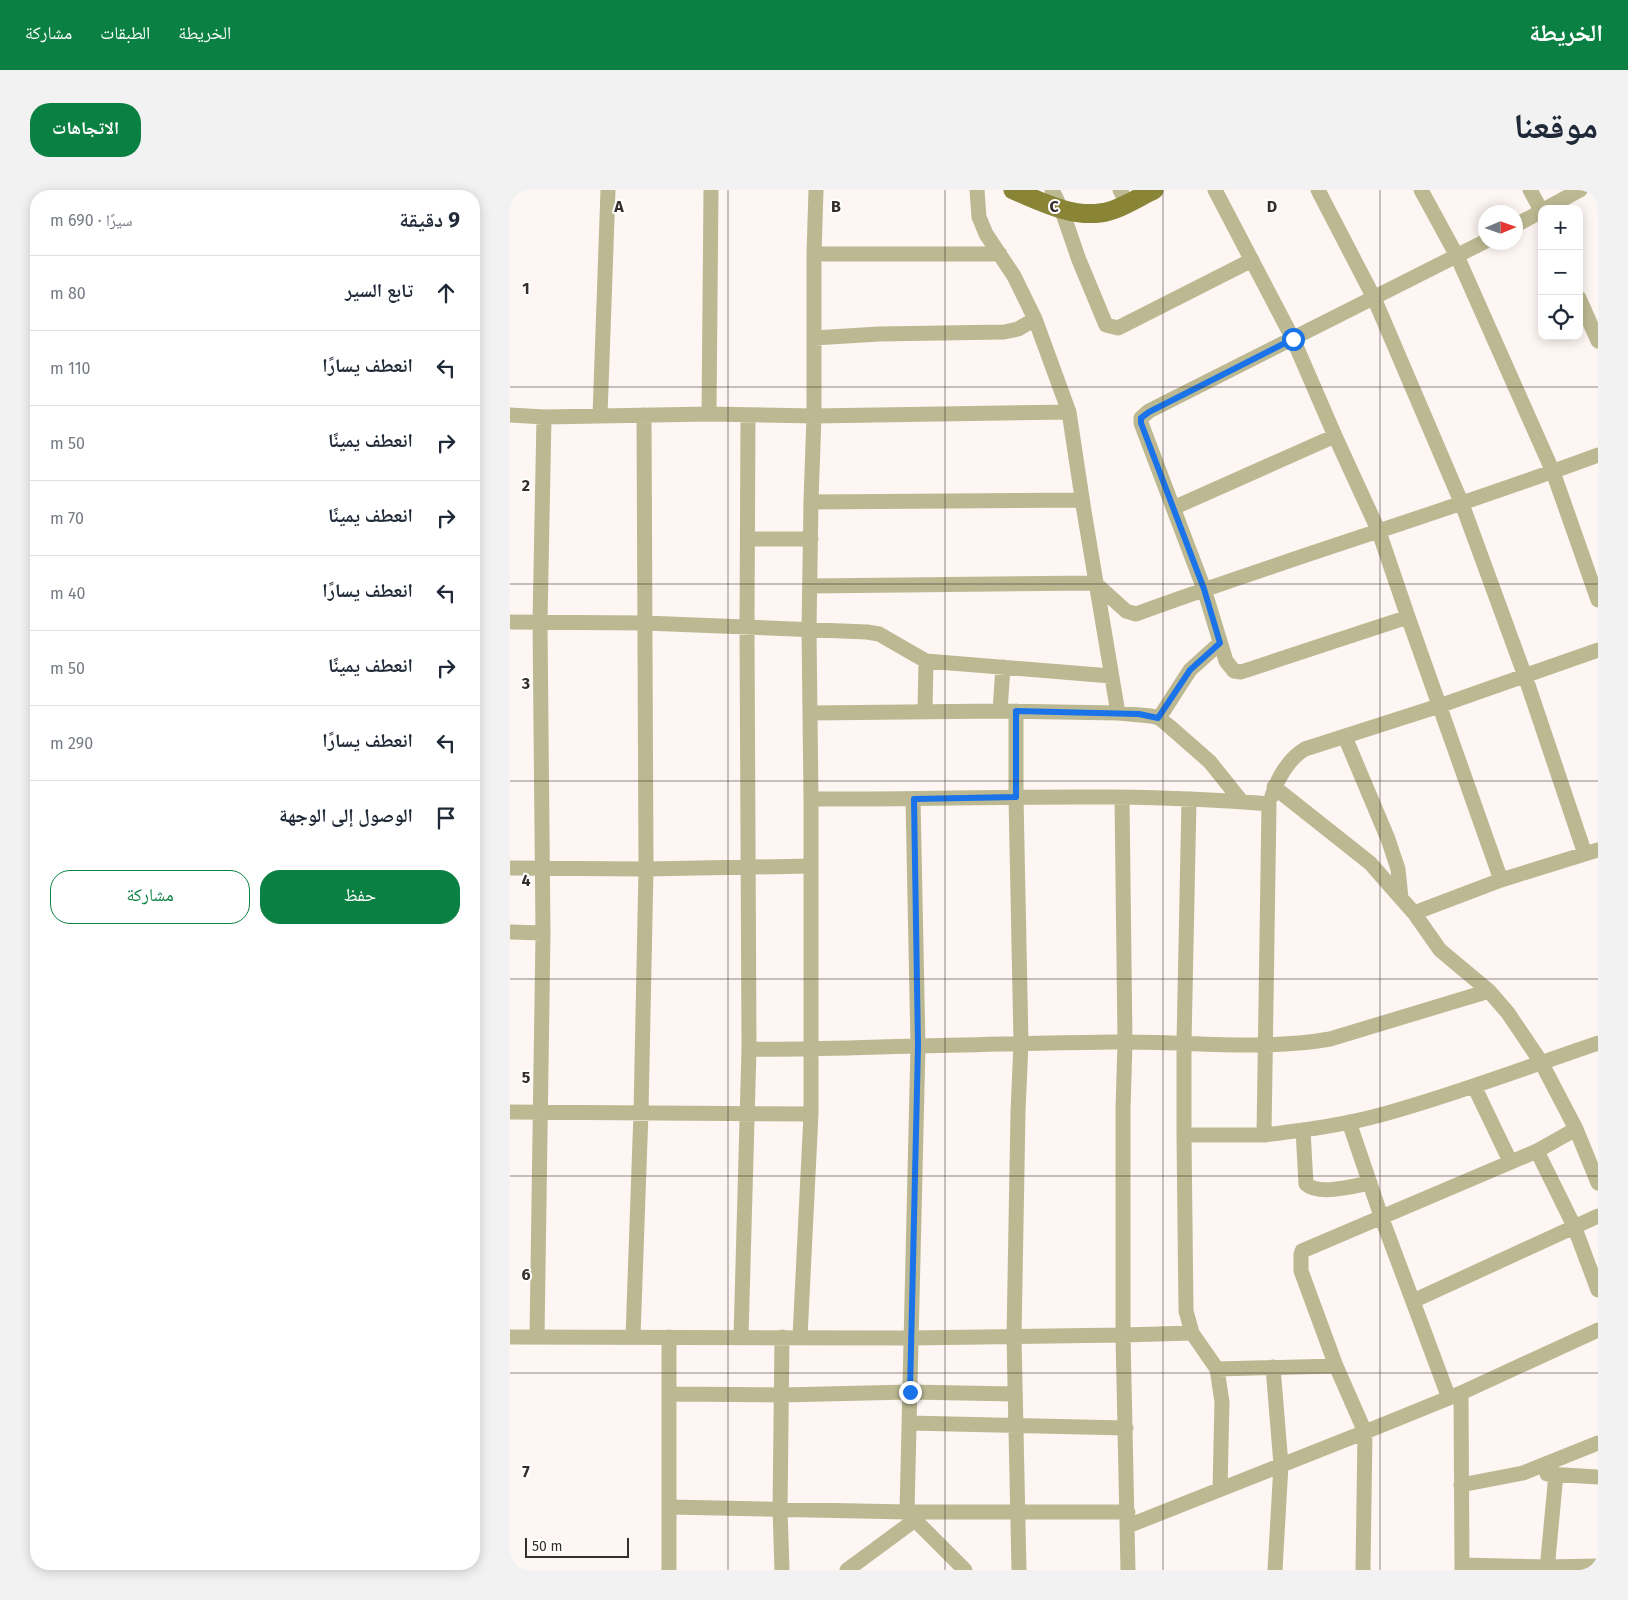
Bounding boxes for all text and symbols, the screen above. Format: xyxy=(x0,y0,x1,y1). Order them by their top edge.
text: الخريطة xyxy=(1529,19,1603,47)
text: مشاركة xyxy=(25,22,72,44)
text: الطبقات xyxy=(100,22,150,44)
text: الخريطة xyxy=(178,22,231,44)
button: الاتجاهات xyxy=(30,103,141,157)
text: موقعنا xyxy=(1513,105,1598,147)
text: A xyxy=(613,197,624,216)
text: B xyxy=(831,197,841,216)
text: C xyxy=(1049,197,1059,216)
text: D xyxy=(1267,197,1277,216)
north arrow xyxy=(1478,205,1523,250)
map controls xyxy=(1538,205,1583,340)
button: + xyxy=(1538,205,1583,250)
text: 9 دقيقة xyxy=(399,207,460,233)
text: سيرًا · 690 m xyxy=(50,211,132,230)
button: − xyxy=(1538,250,1583,295)
text: تابع السير xyxy=(345,279,413,302)
icon: ahead xyxy=(432,279,460,307)
text: 1 xyxy=(522,279,530,298)
text: 80 m xyxy=(50,284,86,303)
button: locate xyxy=(1538,295,1583,340)
route start xyxy=(1282,328,1305,351)
text: انعطف يسارًا xyxy=(322,354,413,377)
icon: left xyxy=(432,354,460,382)
text: 110 m xyxy=(50,359,91,378)
text: انعطف يمينًا xyxy=(328,429,413,452)
icon: right xyxy=(432,429,460,457)
text: 50 m xyxy=(50,434,85,453)
text: 2 xyxy=(522,476,530,495)
text: انعطف يمينًا xyxy=(328,504,413,527)
icon: right xyxy=(432,504,460,532)
text: 70 m xyxy=(50,509,84,528)
text: انعطف يسارًا xyxy=(322,579,413,602)
icon: left xyxy=(432,579,460,607)
text: 40 m xyxy=(50,584,85,603)
text: انعطف يمينًا xyxy=(328,654,413,677)
icon: right xyxy=(432,654,460,682)
text: 50 m xyxy=(50,659,85,678)
text: 3 xyxy=(521,674,530,693)
text: انعطف يسارًا xyxy=(322,729,413,752)
icon: left xyxy=(432,729,460,757)
text: 290 m xyxy=(50,734,93,753)
text: الوصول إلى الوجهة xyxy=(279,804,413,827)
icon: arrive xyxy=(432,804,460,832)
button: مشاركة xyxy=(50,870,250,924)
button: حفظ xyxy=(260,870,460,924)
text: 4 xyxy=(521,871,531,890)
text: 5 xyxy=(522,1068,531,1087)
text: 6 xyxy=(521,1265,531,1284)
route end xyxy=(899,1381,922,1404)
text: 7 xyxy=(522,1462,530,1481)
scale bar xyxy=(525,1535,629,1558)
text: 50 m xyxy=(532,1538,563,1555)

